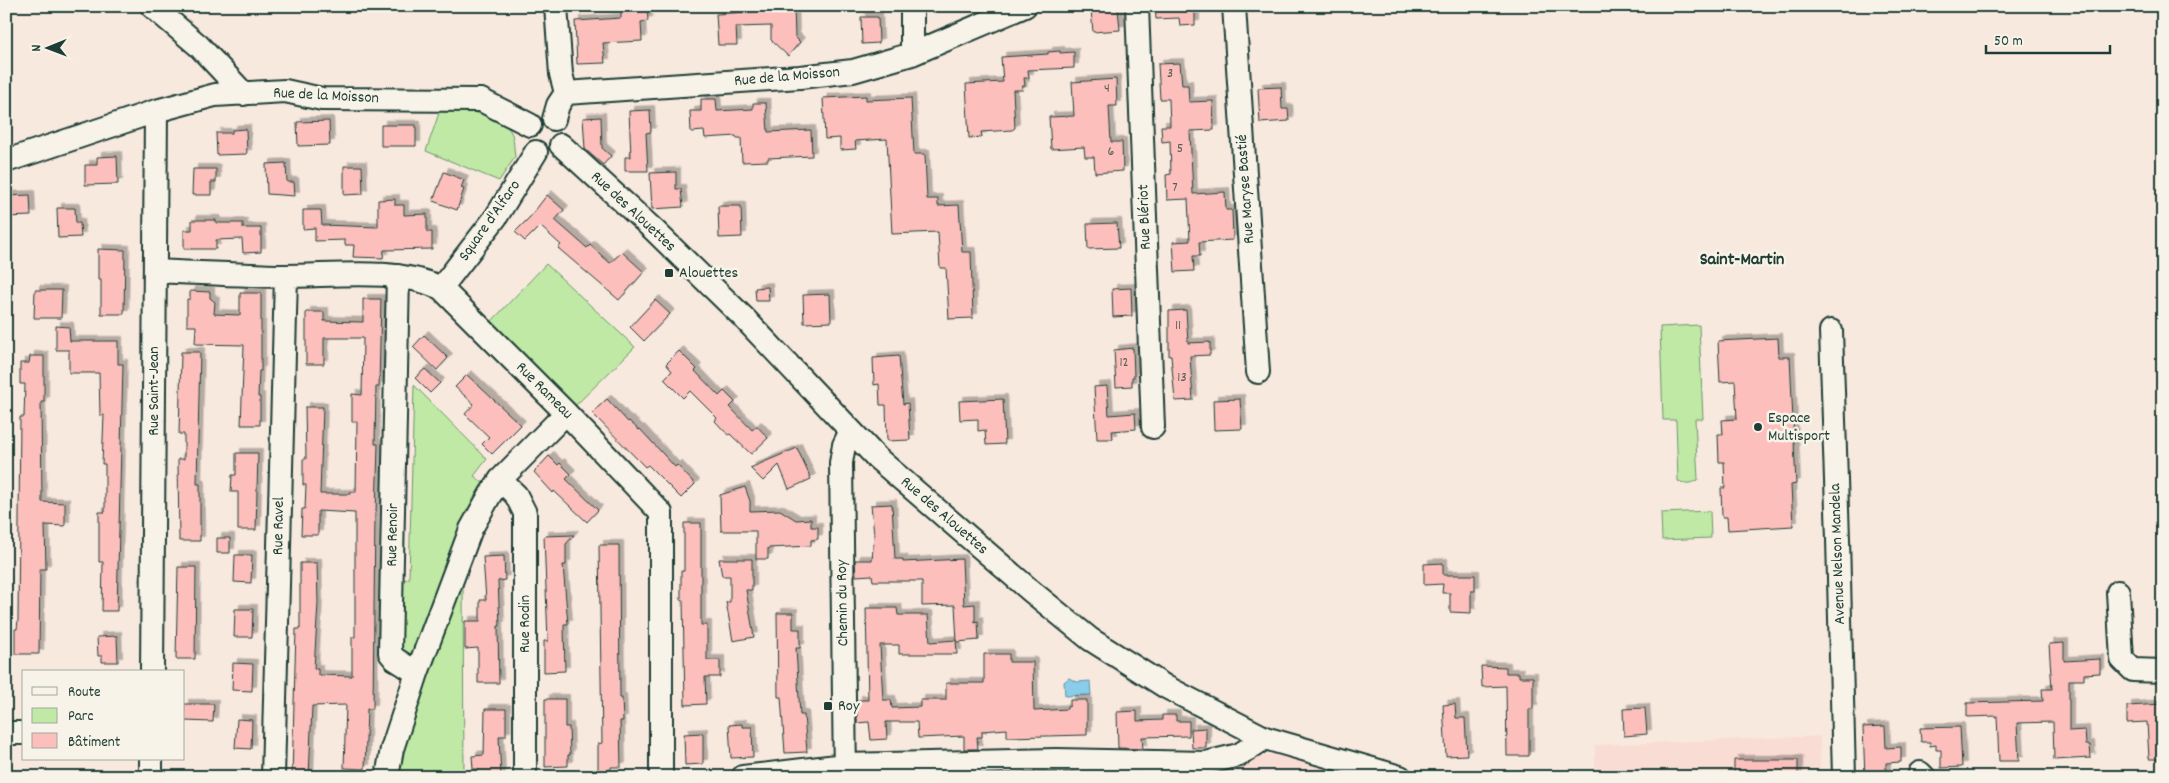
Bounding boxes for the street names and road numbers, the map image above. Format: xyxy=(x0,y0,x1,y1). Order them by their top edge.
street label: Rue de la Moisson xyxy=(733,61,841,93)
street label: Rue de la Moisson xyxy=(272,82,380,110)
street label: Rue Maryse Bastié xyxy=(1231,133,1261,245)
street label: Rue des Alouettes xyxy=(585,166,681,258)
street label: Square d'Alfaro xyxy=(453,176,527,266)
street label: Rue Blériot xyxy=(1132,184,1158,250)
street label: Rue Saint-Jean xyxy=(143,346,166,436)
street label: Rue Rameau xyxy=(510,357,578,425)
street label: Rue des Alouettes xyxy=(895,471,993,561)
street label: Avenue Nelson Mandela xyxy=(1824,483,1852,625)
street label: Rue Ravel xyxy=(267,497,291,555)
street label: Rue Renoir xyxy=(381,503,405,567)
street label: Chemin du Roy xyxy=(831,559,855,647)
street label: Rue Rodin xyxy=(514,595,537,653)

